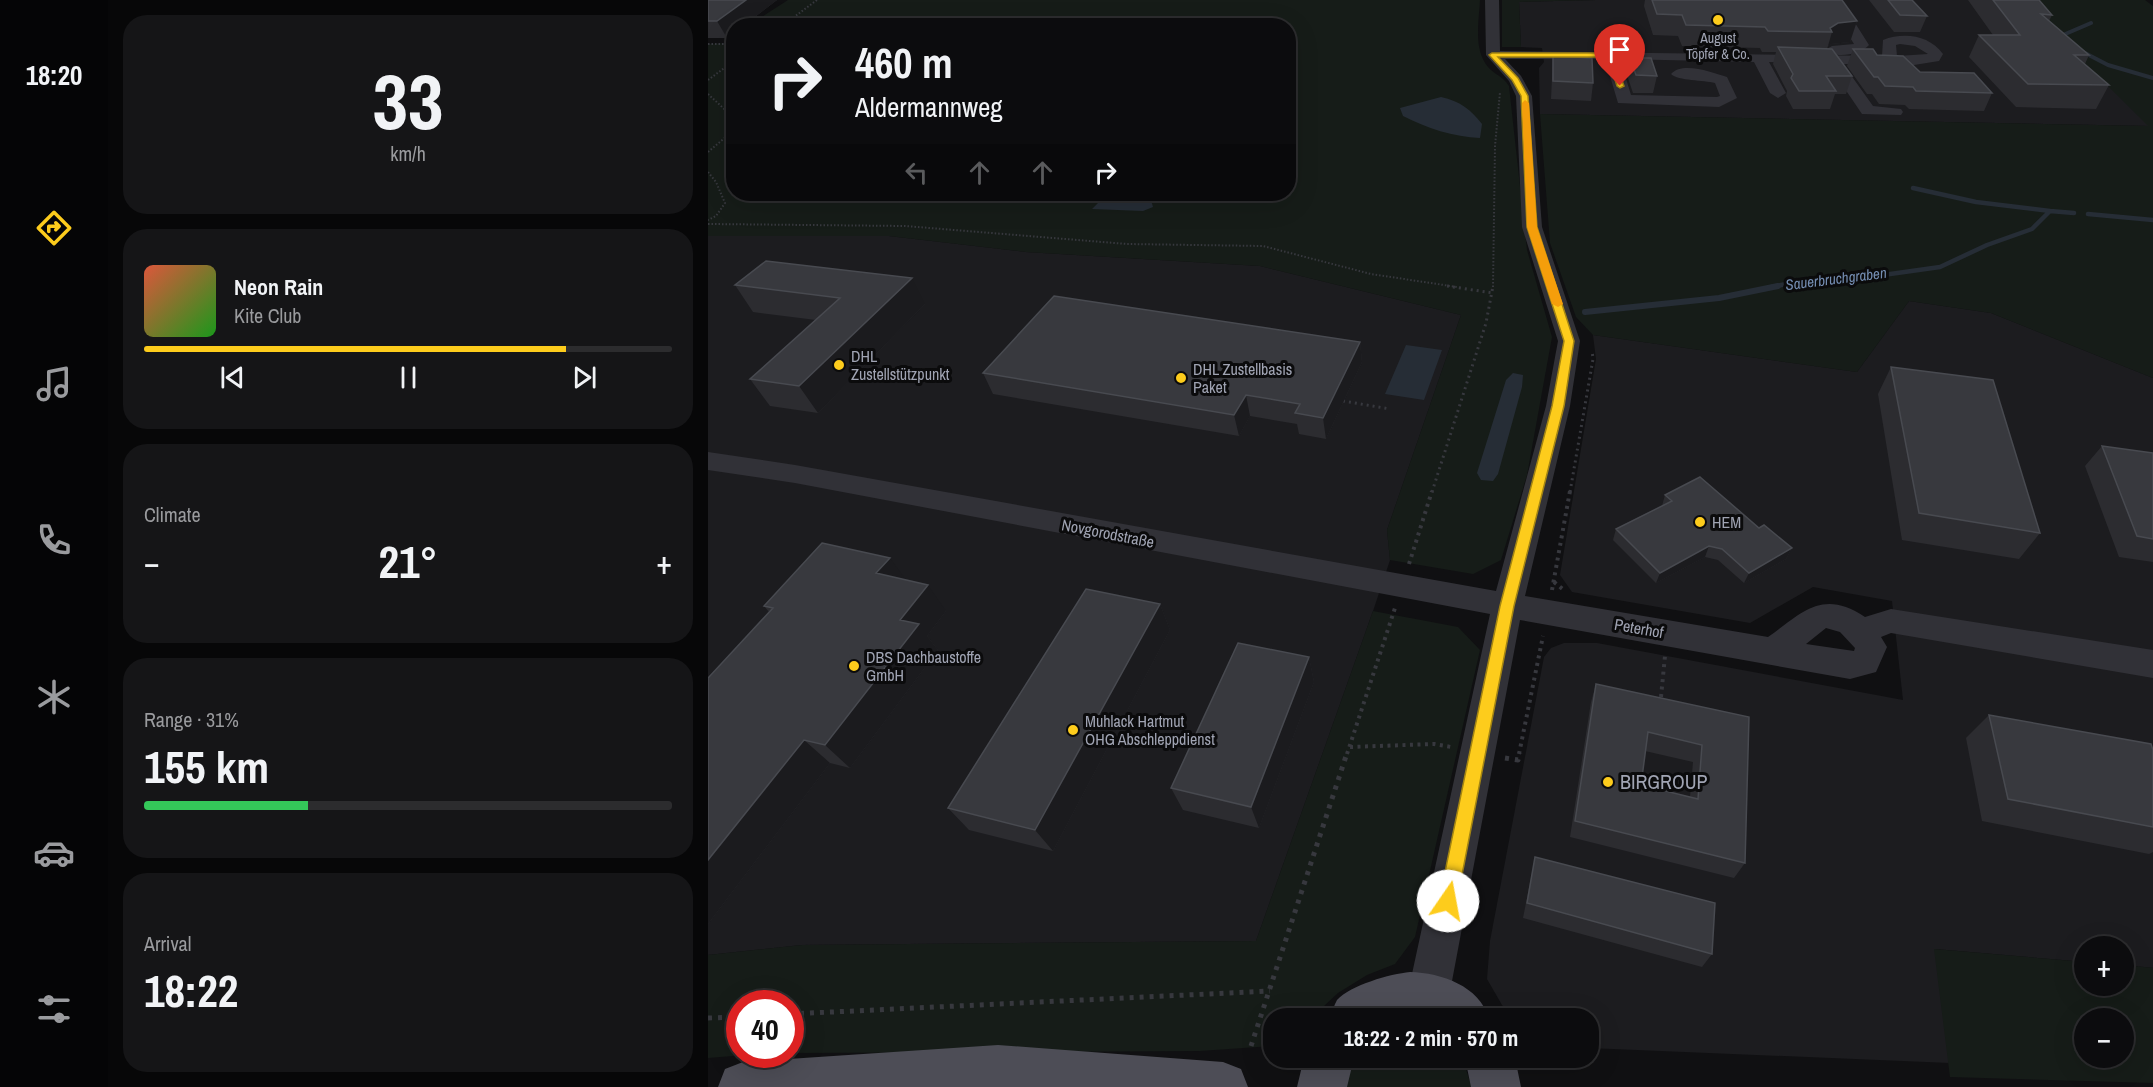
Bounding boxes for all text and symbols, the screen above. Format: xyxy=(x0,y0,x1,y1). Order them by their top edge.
marker: August Töpfer & Co. xyxy=(1711,13,1725,27)
pin xyxy=(1594,24,1645,86)
place label: August Töpfer & Co. xyxy=(1686,29,1750,63)
icon: arrive xyxy=(1603,33,1636,66)
text: 460 m xyxy=(855,35,953,91)
icon: right xyxy=(756,42,834,120)
text: 33 xyxy=(372,48,444,153)
text: 18:20 xyxy=(26,57,82,93)
text: Aldermannweg xyxy=(855,89,1003,125)
text: km/h xyxy=(390,140,426,167)
icon: left xyxy=(900,156,933,189)
icon: ahead xyxy=(963,156,996,189)
icon: ahead xyxy=(1026,156,1059,189)
icon: right xyxy=(1089,156,1122,189)
icon: directions xyxy=(33,207,75,249)
water label: Sauerbruchgraben xyxy=(1784,262,1888,295)
text: Neon Rain xyxy=(234,272,323,302)
text: Kite Club xyxy=(234,302,301,329)
place label: DHL Zustellstützpunkt xyxy=(851,345,950,385)
marker: DHL Zustellstützpunkt xyxy=(832,358,846,372)
place label: DHL Zustellbasis Paket xyxy=(1193,358,1292,398)
icon: previous xyxy=(216,361,249,394)
icon: pause xyxy=(392,361,425,394)
icon: next xyxy=(568,361,601,394)
icon: music xyxy=(33,363,75,405)
marker: DHL Zustellbasis Paket xyxy=(1174,371,1188,385)
text: Climate xyxy=(144,501,201,528)
place label: HEM xyxy=(1712,511,1741,533)
street label: Novgorodstraße xyxy=(1060,513,1156,553)
marker: HEM xyxy=(1693,515,1707,529)
icon: phone xyxy=(33,519,75,561)
text: 21° xyxy=(378,531,438,592)
text: − xyxy=(144,540,160,584)
text: + xyxy=(656,540,672,584)
street label: Peterhof xyxy=(1613,613,1666,643)
place label: DBS Dachbaustoffe GmbH xyxy=(866,646,981,686)
marker: DBS Dachbaustoffe GmbH xyxy=(847,659,861,673)
icon: climate xyxy=(33,676,75,718)
text: Range · 31% xyxy=(144,706,239,733)
place label: Muhlack Hartmut OHG Abschleppdienst xyxy=(1085,710,1215,750)
marker: Muhlack Hartmut OHG Abschleppdienst xyxy=(1066,723,1080,737)
text: 155 km xyxy=(144,736,269,797)
place label: BIRGROUP xyxy=(1620,768,1708,795)
marker: BIRGROUP xyxy=(1601,775,1615,789)
icon: car xyxy=(33,832,75,874)
position arrow xyxy=(1416,869,1480,933)
text: Arrival xyxy=(144,930,191,957)
map controls xyxy=(2074,936,2134,1068)
button: + xyxy=(2074,936,2134,996)
text: 18:22 xyxy=(144,960,238,1021)
icon: filters xyxy=(33,988,75,1030)
speed limit sign: 40 xyxy=(726,990,804,1068)
button: − xyxy=(2074,1008,2134,1068)
text: 18:22 · 2 min · 570 m xyxy=(1344,1023,1518,1053)

